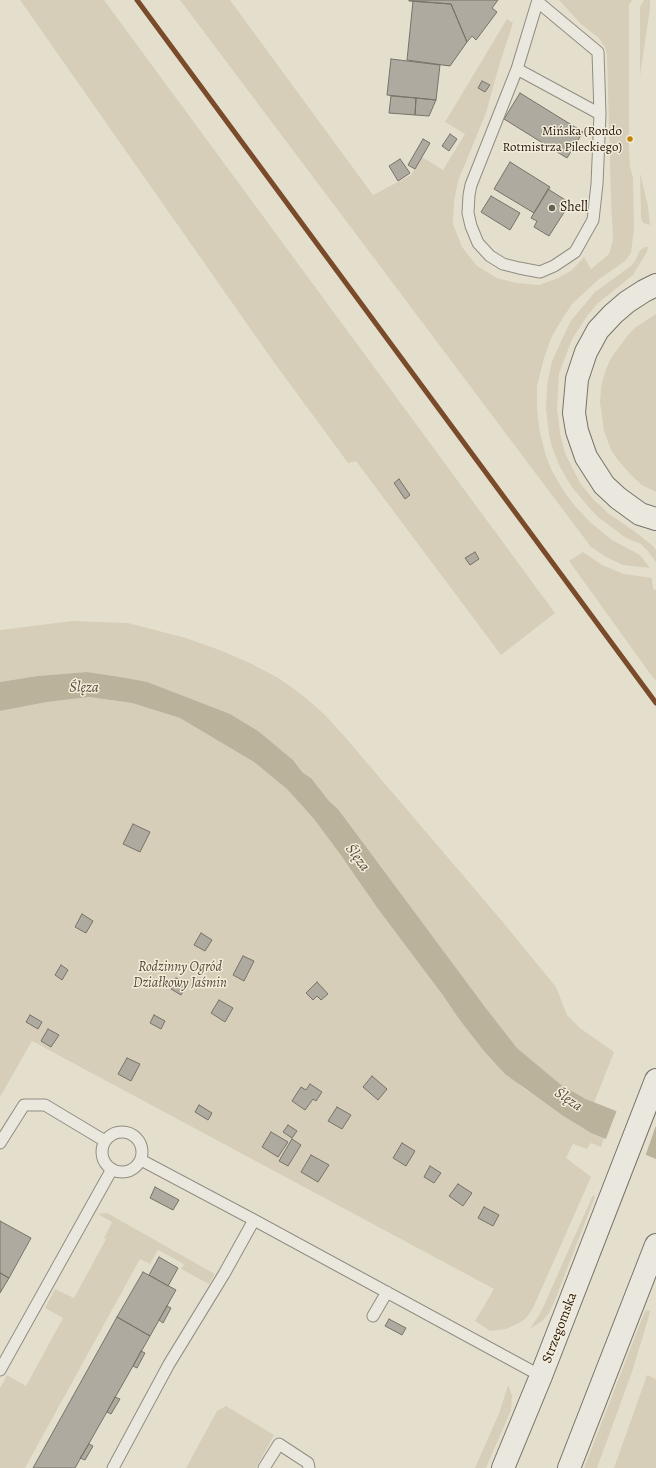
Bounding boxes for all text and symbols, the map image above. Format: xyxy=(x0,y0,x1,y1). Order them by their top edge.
place label: Mińska (Rondo Rotmistrza Pileckiego) xyxy=(503,124,622,155)
marker: Mińska (Rondo Rotmistrza Pileckiego) xyxy=(625,134,635,144)
place label: Shell xyxy=(560,200,588,216)
marker: Shell xyxy=(547,203,557,213)
water label: Ślęza xyxy=(69,679,99,697)
water label: Ślęza xyxy=(341,841,373,875)
park label: Rodzinny Ogród Działkowy Jaśmin xyxy=(133,960,227,992)
water label: Ślęza xyxy=(551,1084,585,1116)
street label: Strzegomska xyxy=(539,1290,581,1366)

